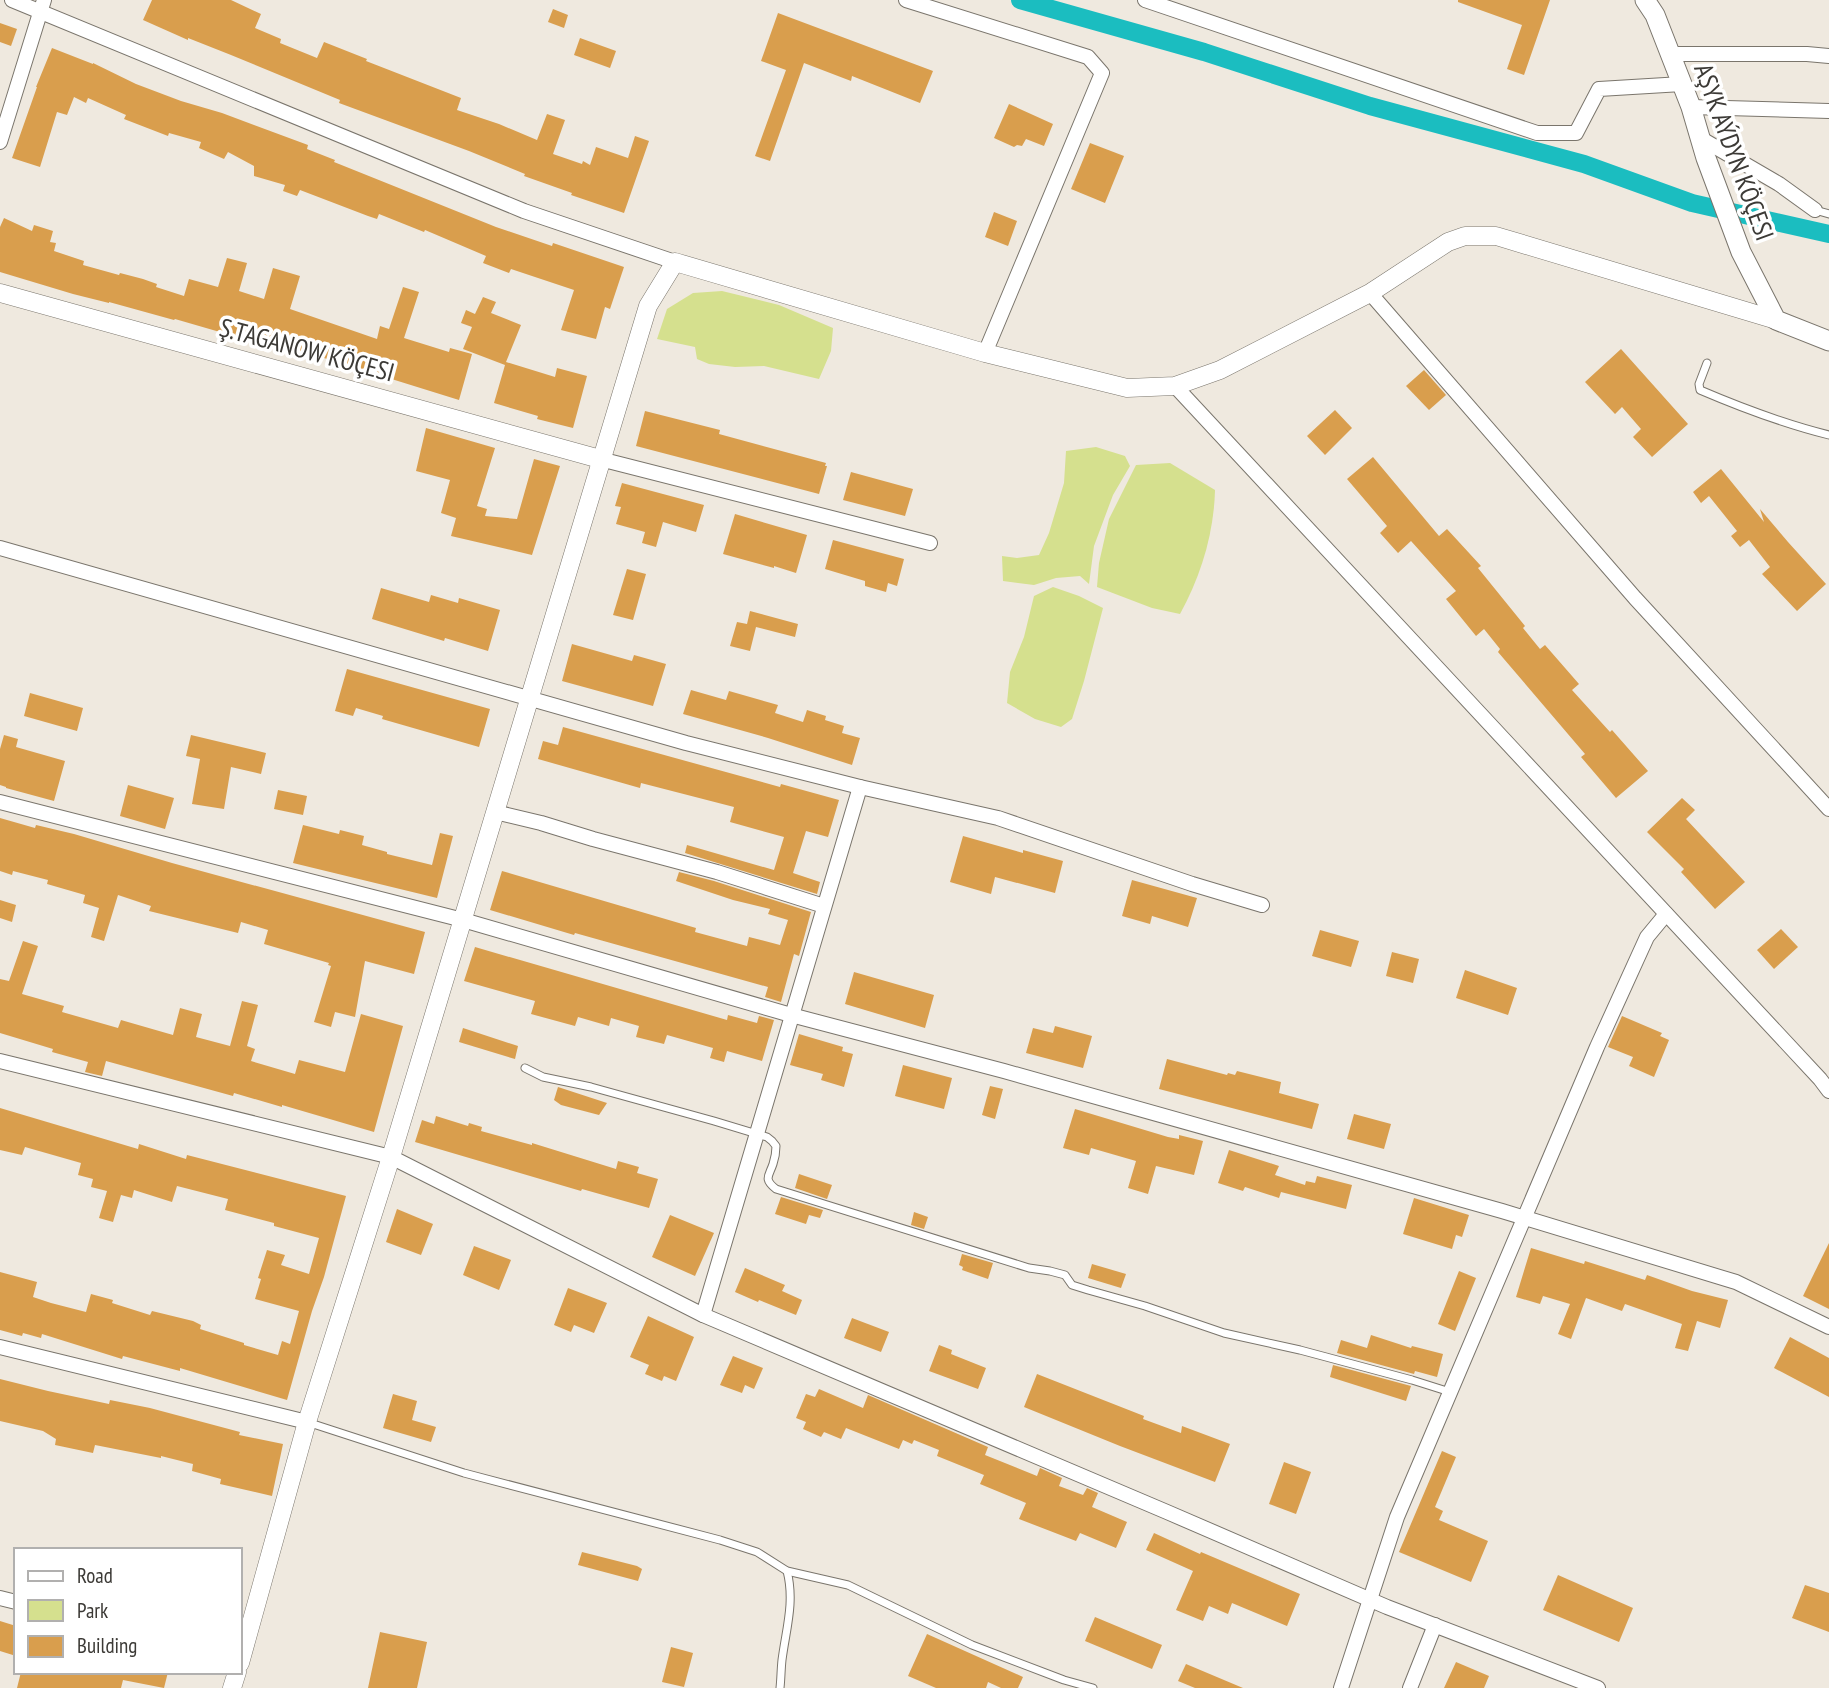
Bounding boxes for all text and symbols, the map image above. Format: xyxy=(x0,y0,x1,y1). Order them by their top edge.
street label: AŞYK AÝDYN KÖÇESI xyxy=(1687,59,1782,245)
street label: Ş.TAGANOW KÖÇESI xyxy=(216,310,398,389)
legend xyxy=(14,1548,242,1674)
text: Road xyxy=(77,1562,113,1589)
text: Park xyxy=(77,1597,108,1624)
text: Building xyxy=(77,1632,137,1659)

